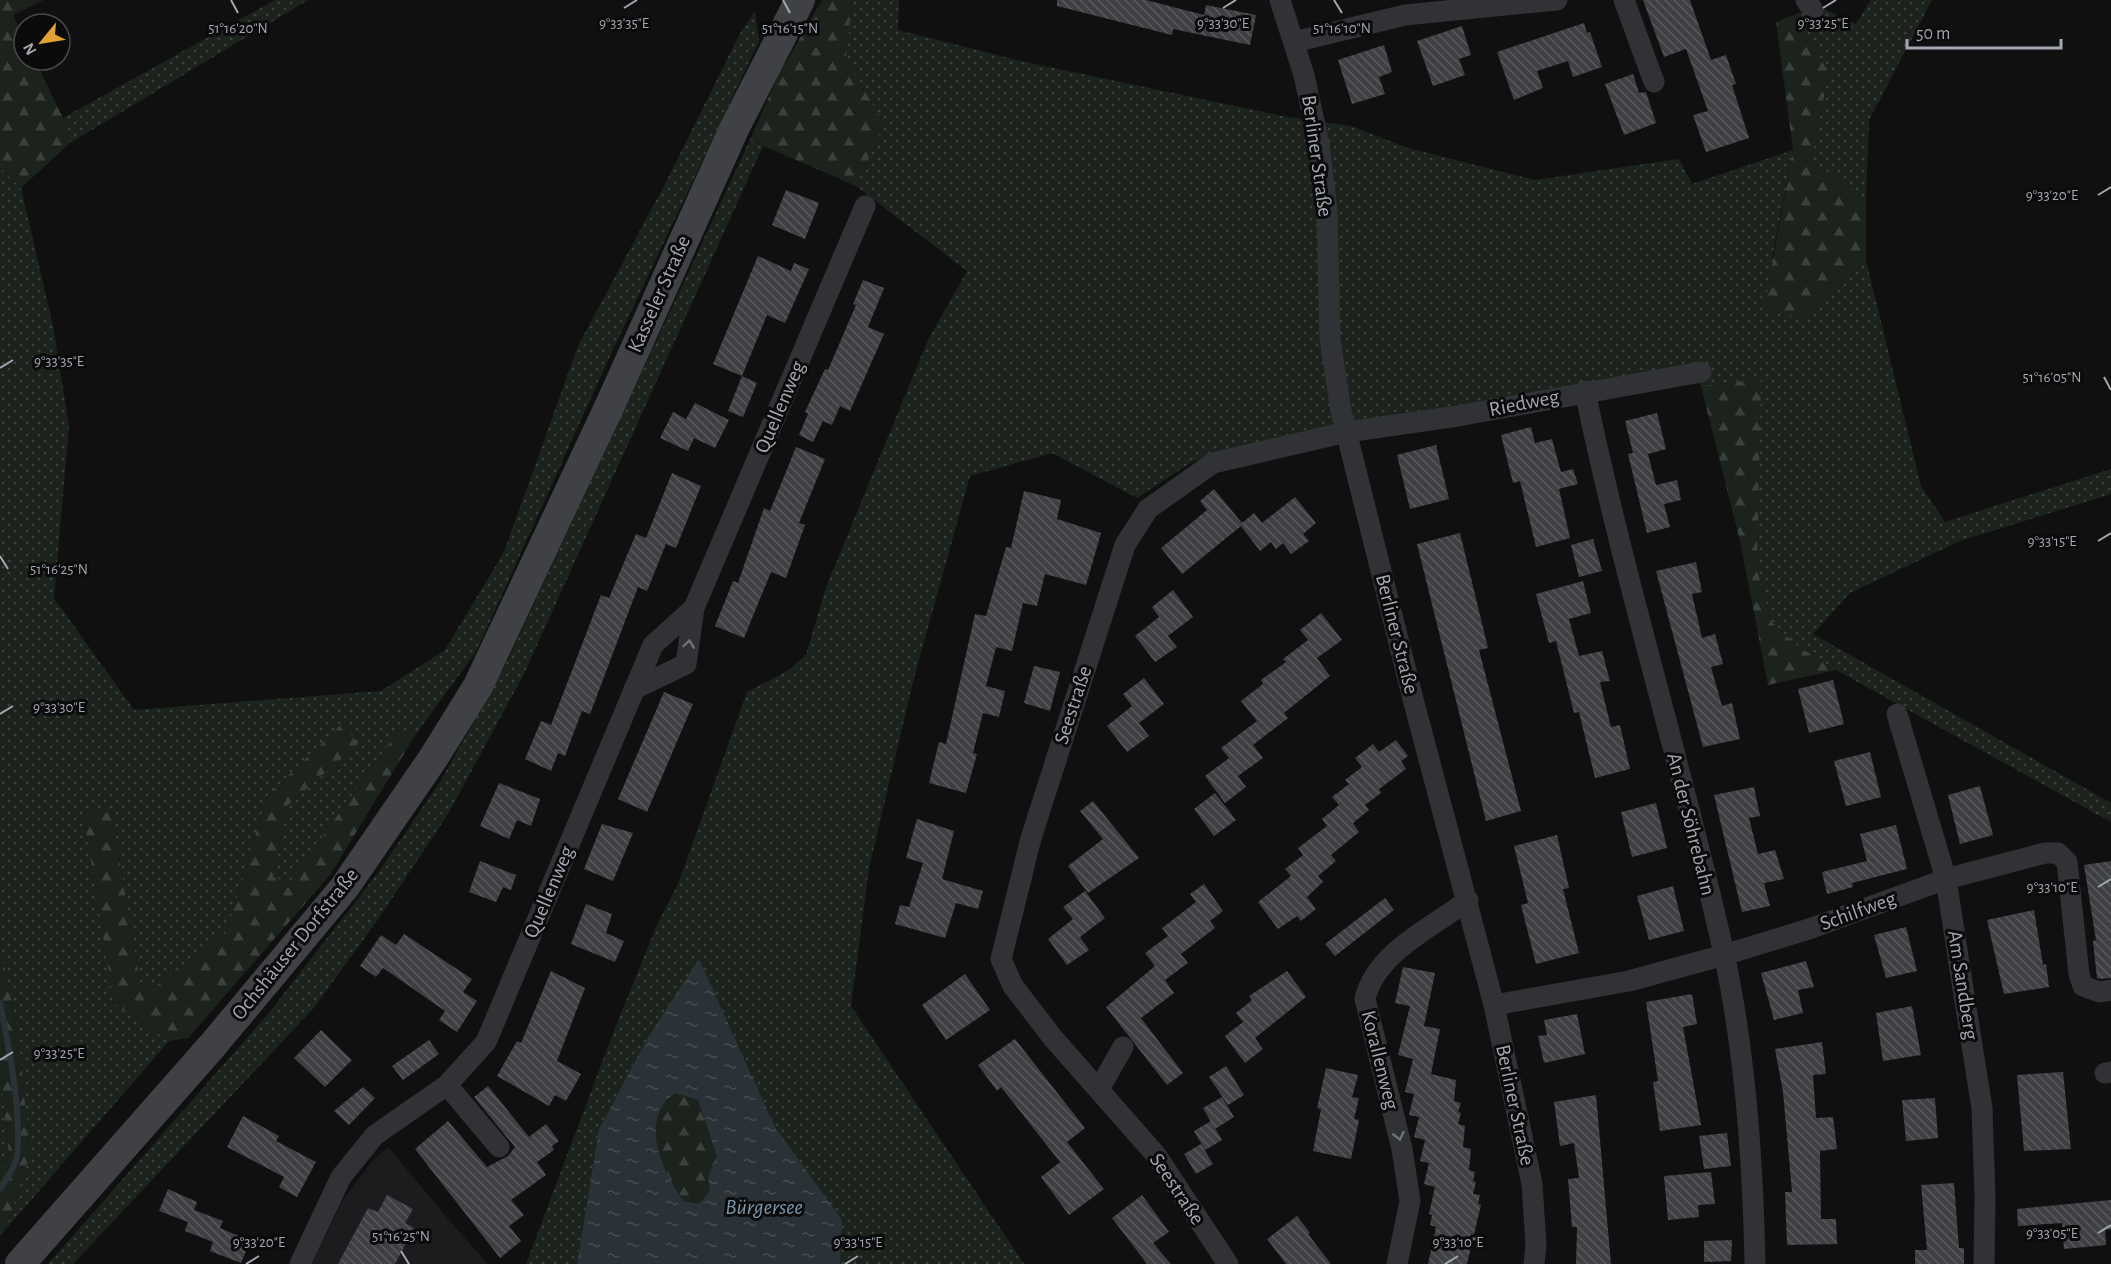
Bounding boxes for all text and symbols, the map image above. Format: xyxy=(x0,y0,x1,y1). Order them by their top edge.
north arrow xyxy=(12,12,72,72)
scale bar xyxy=(1907,12,2062,50)
text: 9°33'35"E xyxy=(599,16,649,31)
text: 9°33'30"E xyxy=(1197,16,1249,31)
text: 9°33'25"E xyxy=(1798,16,1848,31)
text: 51°16'20"N xyxy=(208,21,268,36)
text: 51°16'15"N xyxy=(762,21,818,36)
text: 51°16'10"N xyxy=(1313,21,1371,36)
text: 50 m xyxy=(1916,25,1950,43)
text: N xyxy=(20,40,40,58)
street label: Berliner Straße xyxy=(1298,94,1336,218)
text: 9°33'20"E xyxy=(2026,188,2078,203)
street label: Kasseler Straße xyxy=(624,232,694,356)
text: 9°33'35"E xyxy=(34,354,84,369)
street label: Quellenweg xyxy=(751,357,809,456)
text: 51°16'05"N xyxy=(2022,370,2082,385)
street label: Riedweg xyxy=(1487,386,1562,420)
text: 9°33'15"E xyxy=(2027,534,2077,549)
text: 51°16'25"N xyxy=(30,562,88,577)
street label: Berliner Straße xyxy=(1372,572,1422,696)
one-way arrow xyxy=(683,640,695,649)
street label: Seestraße xyxy=(1051,663,1095,747)
text: 9°33'30"E xyxy=(33,700,85,715)
street label: An der Söhrebahn xyxy=(1663,751,1719,897)
street label: Quellenweg xyxy=(520,842,578,941)
street label: Ochshäuser Dorfstraße xyxy=(228,864,362,1024)
text: 9°33'10"E xyxy=(2027,880,2077,895)
street label: Schilfweg xyxy=(1817,887,1899,934)
street label: Am Sandberg xyxy=(1944,929,1982,1042)
street label: Korallenweg xyxy=(1358,1008,1403,1112)
street label: Berliner Straße xyxy=(1492,1043,1538,1167)
text: 9°33'25"E xyxy=(34,1046,84,1061)
one-way arrow xyxy=(1391,1131,1404,1141)
street label: Seestraße xyxy=(1146,1150,1208,1228)
water label: Bürgersee xyxy=(725,1196,803,1218)
text: 9°33'05"E xyxy=(2026,1226,2078,1241)
text: 51°16'25"N xyxy=(372,1229,430,1244)
text: 9°33'20"E xyxy=(233,1235,285,1250)
text: 9°33'15"E xyxy=(833,1235,883,1250)
text: 9°33'10"E xyxy=(1433,1235,1483,1250)

